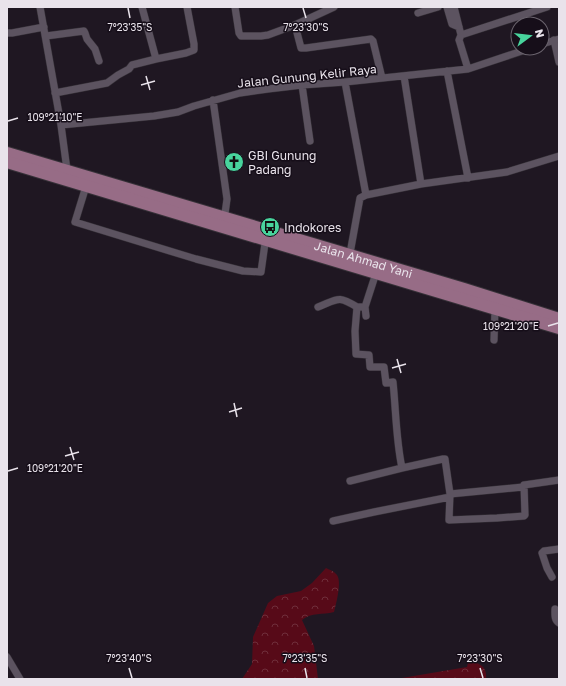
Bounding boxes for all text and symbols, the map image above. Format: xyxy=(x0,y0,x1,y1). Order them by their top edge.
north arrow xyxy=(510,16,550,56)
text: 7°23'35"S xyxy=(108,21,153,33)
text: 7°23'30"S xyxy=(283,21,329,33)
text: N xyxy=(533,28,548,39)
street label: Jalan Gunung Kelir Raya xyxy=(237,61,377,91)
text: 109°21'10"E xyxy=(28,111,82,123)
place label: GBI Gunung Padang xyxy=(248,148,316,177)
church icon: GBI Gunung Padang xyxy=(223,151,245,173)
bus stop icon: Indokores xyxy=(259,216,281,238)
place label: Indokores xyxy=(284,220,341,235)
street label: Jalan Ahmad Yani xyxy=(313,237,414,281)
text: 109°21'20"E xyxy=(483,320,539,332)
text: 109°21'20"E xyxy=(27,462,83,474)
text: 7°23'40"S xyxy=(106,652,152,664)
text: 7°23'35"S xyxy=(283,652,328,664)
text: 7°23'30"S xyxy=(457,652,503,664)

